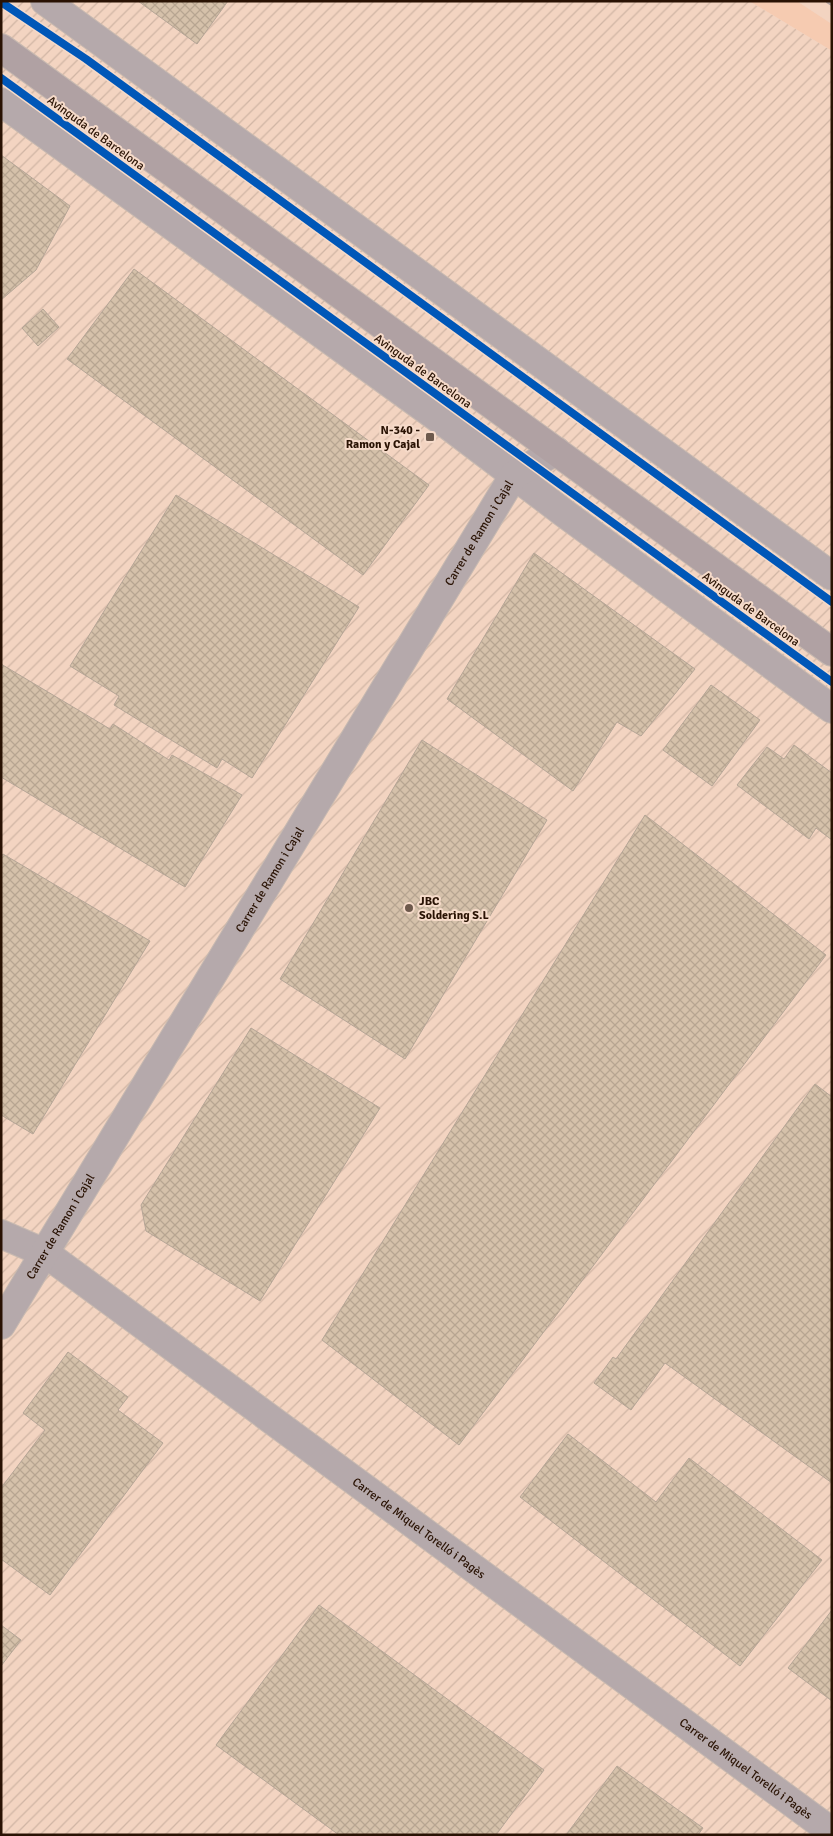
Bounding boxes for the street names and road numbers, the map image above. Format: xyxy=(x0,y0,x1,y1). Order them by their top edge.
street label: Avinguda de Barcelona xyxy=(44,93,147,174)
street label: Avinguda de Barcelona xyxy=(371,331,474,412)
street label: Carrer de Ramon i Cajal xyxy=(442,477,517,589)
street label: Avinguda de Barcelona xyxy=(699,569,802,650)
street label: Carrer de Ramon i Cajal xyxy=(233,824,308,935)
street label: Carrer de Ramon i Cajal xyxy=(23,1171,99,1282)
street label: Carrer de Miquel Torelló i Pagès xyxy=(349,1475,488,1582)
street label: Carrer de Miquel Torelló i Pagès xyxy=(676,1715,815,1823)

